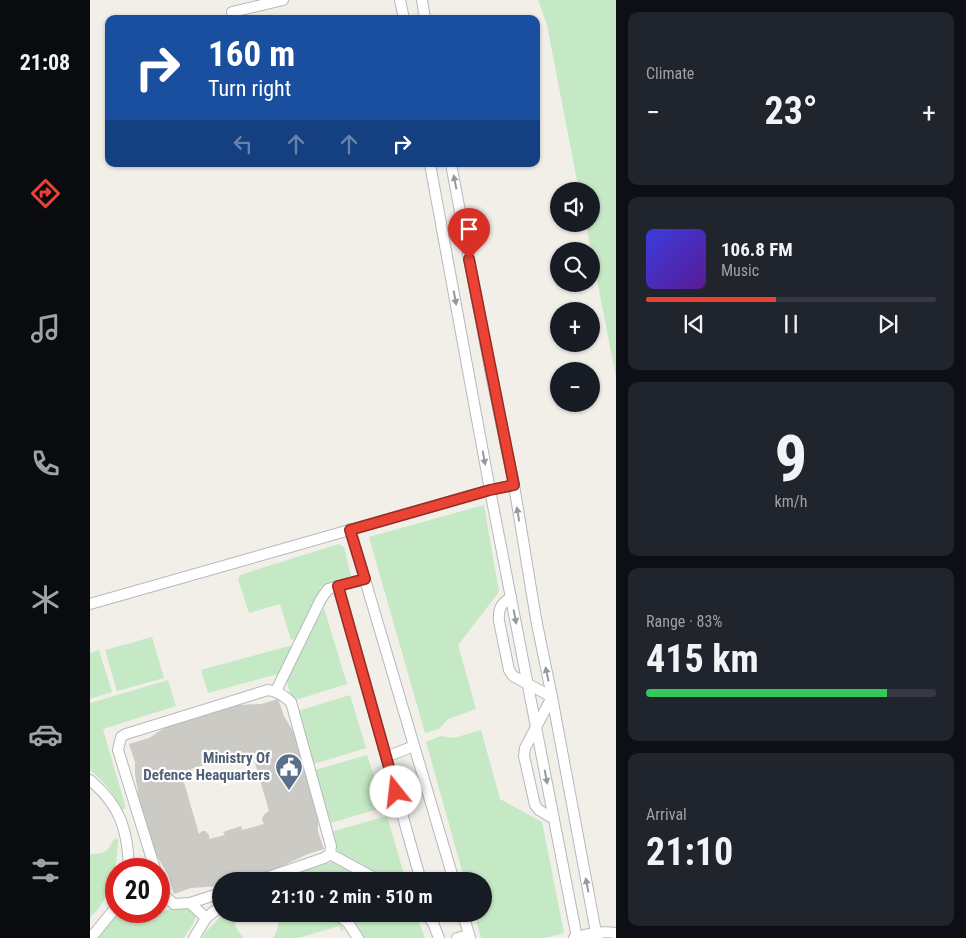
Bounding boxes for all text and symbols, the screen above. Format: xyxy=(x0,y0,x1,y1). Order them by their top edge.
text: 160 m xyxy=(208,34,295,75)
icon: right xyxy=(125,35,190,100)
text: 21:08 xyxy=(20,50,70,75)
text: Climate xyxy=(646,64,694,83)
text: Turn right xyxy=(208,76,291,101)
text: 23° xyxy=(764,89,818,133)
text: − xyxy=(646,96,660,129)
text: + xyxy=(922,96,936,129)
icon: left xyxy=(229,130,257,158)
icon: ahead xyxy=(282,130,310,158)
icon: ahead xyxy=(335,130,363,158)
icon: right xyxy=(388,130,416,158)
one-way arrow xyxy=(450,174,458,190)
icon: directions xyxy=(28,176,63,211)
map controls xyxy=(550,182,600,412)
button: sound xyxy=(550,182,600,232)
pin xyxy=(448,208,490,259)
icon: arrive xyxy=(455,215,483,243)
text: 106.8 FM xyxy=(721,238,793,261)
button: search xyxy=(550,242,600,292)
text: Music xyxy=(721,261,759,280)
one-way arrow xyxy=(451,290,459,305)
button: + xyxy=(550,302,600,352)
icon: previous xyxy=(680,310,708,338)
icon: pause xyxy=(777,310,805,338)
icon: next xyxy=(874,310,902,338)
icon: music xyxy=(28,311,63,346)
button: − xyxy=(550,362,600,412)
text: 9 xyxy=(775,421,807,497)
icon: phone xyxy=(28,446,63,481)
one-way arrow xyxy=(481,450,489,466)
text: km/h xyxy=(775,492,807,511)
one-way arrow xyxy=(514,505,522,521)
icon: climate xyxy=(28,582,63,617)
one-way arrow xyxy=(511,610,519,626)
text: Range · 83% xyxy=(646,612,722,631)
text: 415 km xyxy=(646,637,759,681)
one-way arrow xyxy=(543,666,551,681)
icon: car xyxy=(28,717,63,752)
place label: Ministry Of Defence Heaquarters xyxy=(143,749,270,784)
public building icon: Ministry Of Defence Heaquarters xyxy=(274,752,304,791)
position arrow xyxy=(369,765,421,817)
one-way arrow xyxy=(542,769,550,784)
text: Arrival xyxy=(646,805,687,824)
text: 21:10 xyxy=(646,830,733,874)
icon: filters xyxy=(28,853,63,888)
speed limit sign: 20 xyxy=(105,858,170,923)
one-way arrow xyxy=(583,877,591,893)
text: 21:10 · 2 min · 510 m xyxy=(271,885,433,908)

